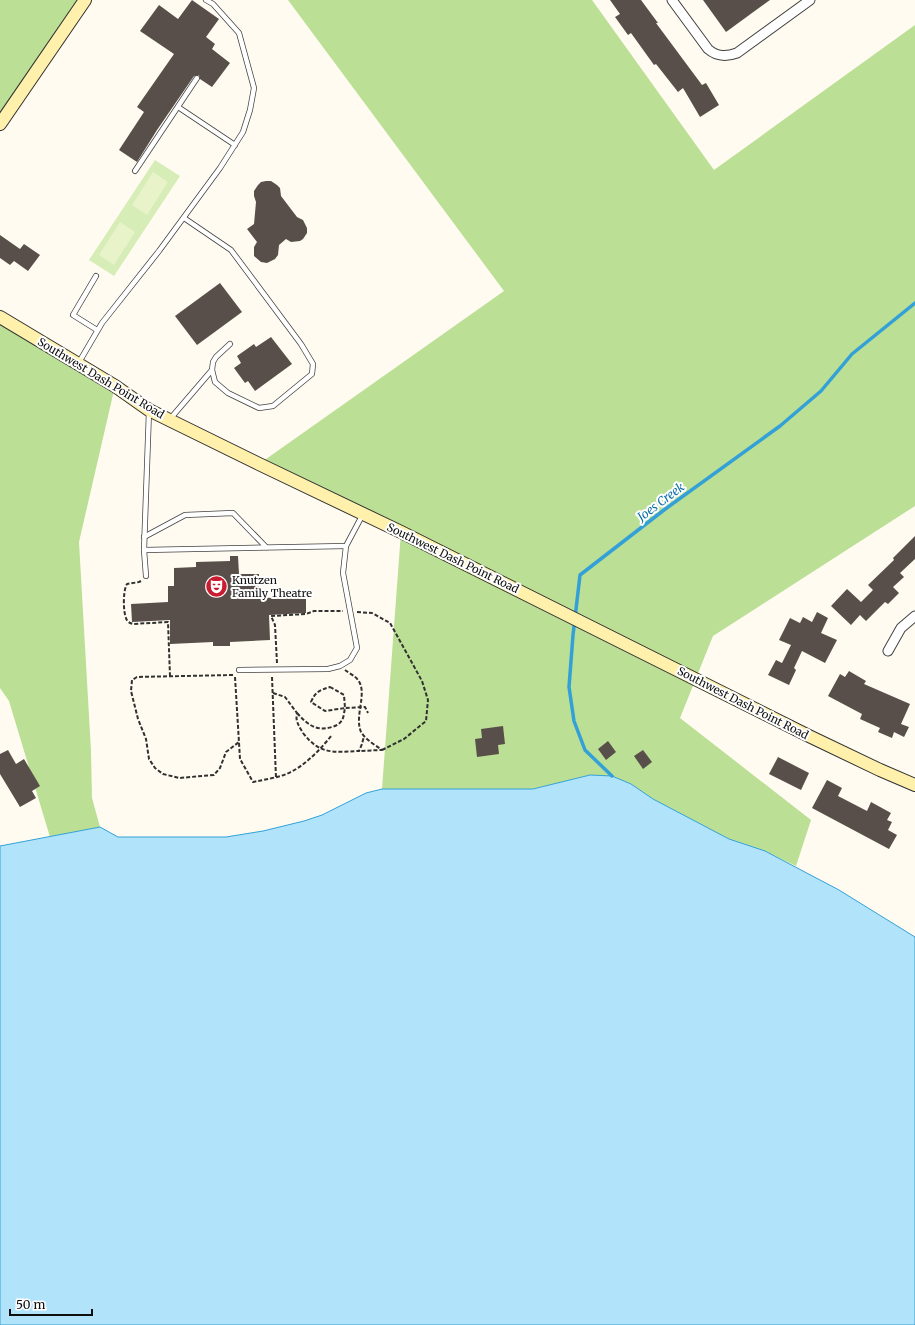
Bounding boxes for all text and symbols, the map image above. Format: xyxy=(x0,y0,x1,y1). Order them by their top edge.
street label: Southwest Dash Point Road xyxy=(35,335,167,422)
water label: Joes Creek xyxy=(633,479,687,525)
street label: Southwest Dash Point Road xyxy=(385,520,522,596)
theatre icon: Knutzen Family Theatre xyxy=(203,573,229,599)
place label: Knutzen Family Theatre xyxy=(232,573,312,600)
street label: Southwest Dash Point Road xyxy=(675,664,811,742)
scale bar xyxy=(10,1291,92,1317)
text: 50 m xyxy=(16,1297,45,1312)

